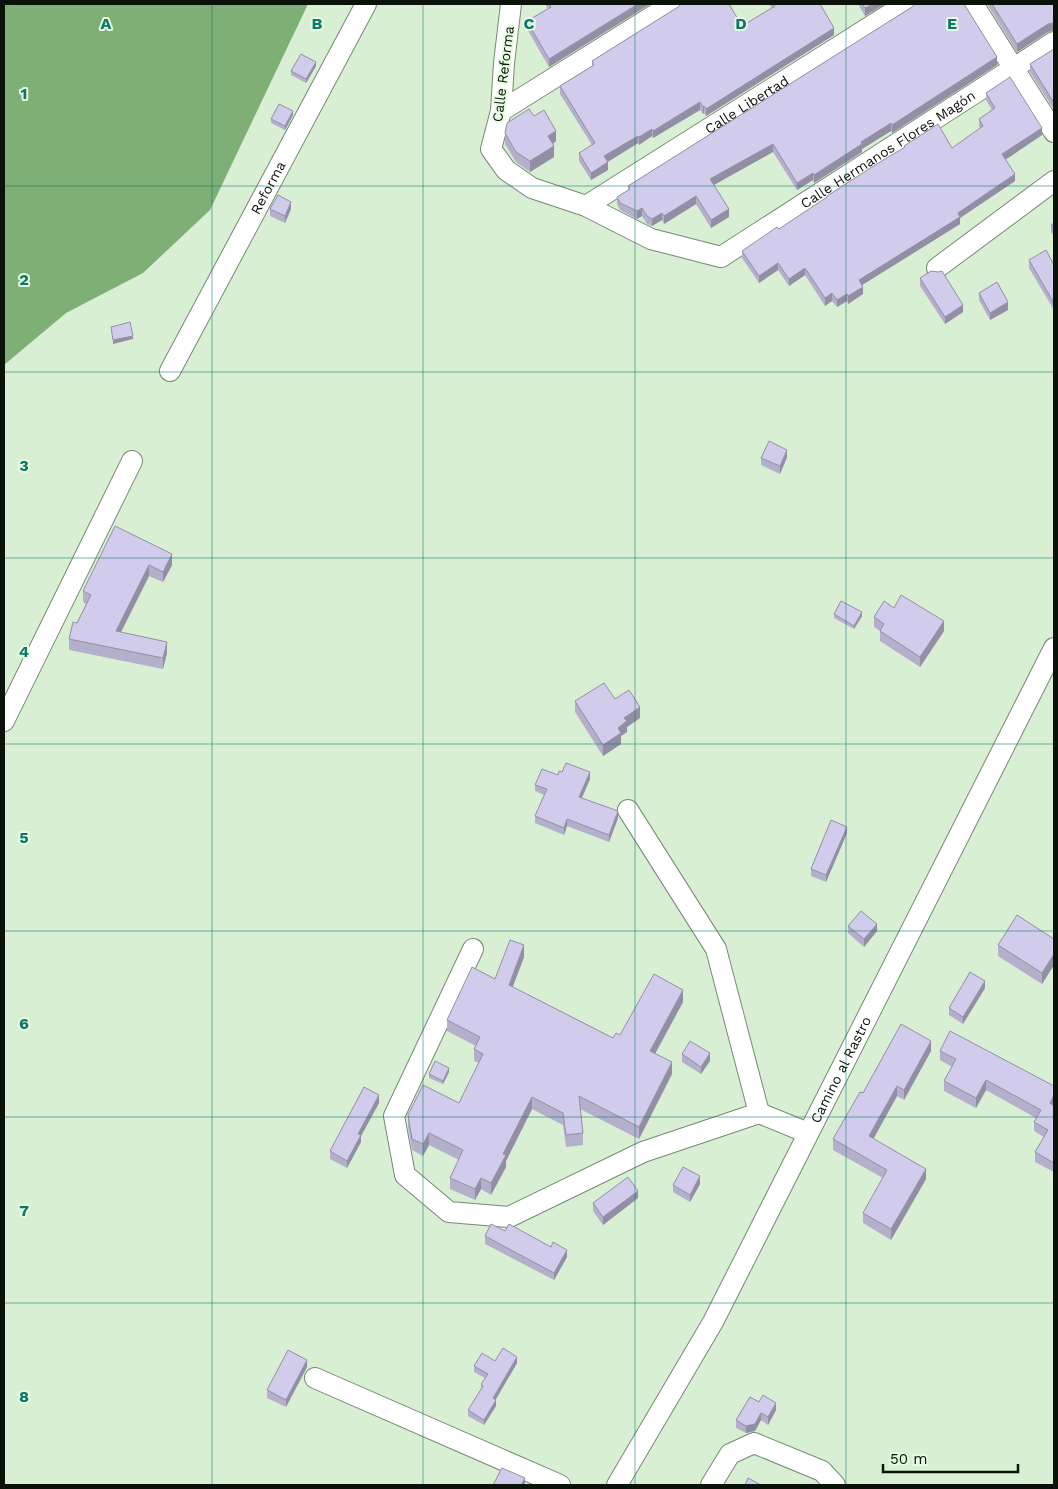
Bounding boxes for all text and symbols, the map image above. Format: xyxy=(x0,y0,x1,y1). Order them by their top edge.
text: A xyxy=(101,14,112,33)
text: B xyxy=(312,14,323,33)
text: C xyxy=(524,14,535,33)
text: D xyxy=(735,14,747,33)
text: E xyxy=(947,14,957,33)
street label: Calle Reforma xyxy=(489,25,517,123)
street label: Calle Libertad xyxy=(702,72,791,137)
text: 1 xyxy=(21,84,27,103)
street label: Calle Hermanos Flores Magón xyxy=(798,87,978,212)
street label: Reforma xyxy=(247,158,289,217)
text: 2 xyxy=(19,270,29,289)
text: 3 xyxy=(19,456,29,475)
text: 4 xyxy=(19,642,29,661)
text: 5 xyxy=(19,828,29,847)
text: 6 xyxy=(19,1014,29,1033)
street label: Camino al Rastro xyxy=(807,1014,874,1126)
text: 7 xyxy=(19,1201,29,1220)
text: 8 xyxy=(19,1387,29,1406)
scale bar xyxy=(883,1442,1018,1474)
text: 50 m xyxy=(890,1450,927,1468)

